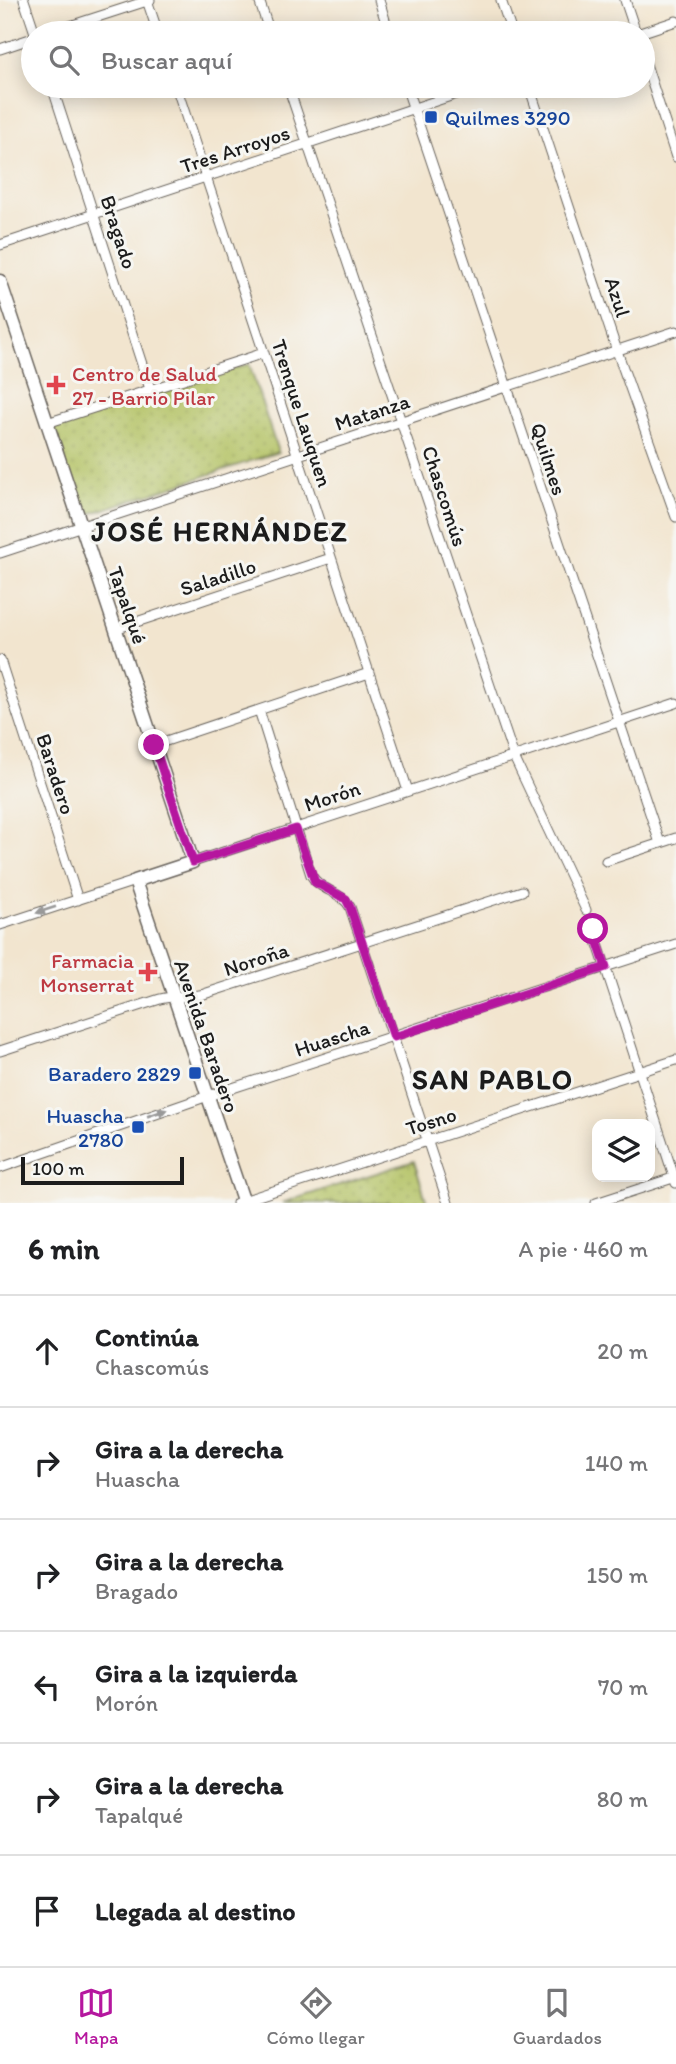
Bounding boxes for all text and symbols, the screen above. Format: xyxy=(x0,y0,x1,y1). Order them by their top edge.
search box xyxy=(21,21,655,98)
icon: search xyxy=(45,41,83,79)
text: Buscar aquí xyxy=(101,44,232,76)
place label: Quilmes 3290 xyxy=(445,105,571,130)
marker: Quilmes 3290 xyxy=(423,109,439,125)
street label: Tres Arroyos xyxy=(177,120,293,178)
street label: Bragado xyxy=(95,192,143,272)
street label: Azul xyxy=(600,274,636,320)
street label: Trenque Lauquen xyxy=(266,336,338,490)
place label: Centro de Salud 27 - Barrio Pilar xyxy=(72,361,218,410)
marker: Centro de Salud 27 - Barrio Pilar xyxy=(46,375,66,395)
street label: Matanza xyxy=(331,388,413,436)
street label: Quilmes xyxy=(526,420,572,498)
street label: Chascomús xyxy=(417,443,473,549)
district label: JOSÉ HERNÁNDEZ xyxy=(91,514,348,548)
street label: Saladillo xyxy=(177,553,259,601)
street label: Tapalqué xyxy=(103,563,153,647)
route end xyxy=(138,729,169,760)
street label: Baradero xyxy=(31,730,81,818)
street label: Morón xyxy=(301,775,363,817)
one-way arrow xyxy=(36,905,57,916)
route start xyxy=(577,913,608,944)
street label: Noroña xyxy=(220,937,292,981)
place label: Farmacia Monserrat xyxy=(40,948,134,997)
street label: Avenida Baradero xyxy=(169,956,245,1116)
marker: Farmacia Monserrat xyxy=(140,964,156,980)
street label: Huascha xyxy=(291,1014,373,1062)
place label: Baradero 2829 xyxy=(48,1061,181,1086)
district label: SAN PABLO xyxy=(412,1062,574,1096)
marker: Baradero 2829 xyxy=(187,1065,203,1081)
street label: Tosno xyxy=(403,1101,459,1141)
place label: Huascha 2780 xyxy=(47,1103,124,1152)
one-way arrow xyxy=(147,1107,168,1118)
marker: Huascha 2780 xyxy=(130,1119,146,1135)
map controls xyxy=(592,1119,655,1182)
button: layers xyxy=(592,1119,655,1182)
scale bar xyxy=(21,1154,184,1186)
text: 100 m xyxy=(32,1157,84,1180)
text: 6 min xyxy=(28,1230,100,1267)
text: A pie · 460 m xyxy=(519,1235,648,1263)
text: Continúa xyxy=(95,1321,199,1353)
icon: ahead xyxy=(28,1332,66,1370)
text: 20 m xyxy=(597,1337,648,1365)
text: Chascomús xyxy=(95,1353,209,1381)
text: Gira a la derecha xyxy=(95,1433,283,1465)
icon: right xyxy=(28,1444,66,1482)
text: 140 m xyxy=(585,1449,648,1477)
text: Huascha xyxy=(95,1465,180,1493)
text: Gira a la derecha xyxy=(95,1545,283,1577)
icon: right xyxy=(28,1556,66,1594)
text: 150 m xyxy=(587,1561,648,1589)
text: Bragado xyxy=(95,1577,178,1605)
text: Gira a la izquierda xyxy=(95,1657,298,1689)
icon: left xyxy=(28,1668,66,1706)
text: 70 m xyxy=(598,1673,648,1701)
text: Morón xyxy=(95,1689,158,1717)
text: Gira a la derecha xyxy=(95,1769,283,1801)
icon: right xyxy=(28,1780,66,1818)
text: 80 m xyxy=(597,1785,648,1813)
text: Tapalqué xyxy=(95,1801,183,1829)
icon: arrive xyxy=(28,1892,66,1930)
text: Llegada al destino xyxy=(95,1895,296,1927)
tab: Mapa xyxy=(74,1984,118,2049)
tab: Cómo llegar xyxy=(266,1984,365,2049)
tab: Guardados xyxy=(513,1984,602,2049)

